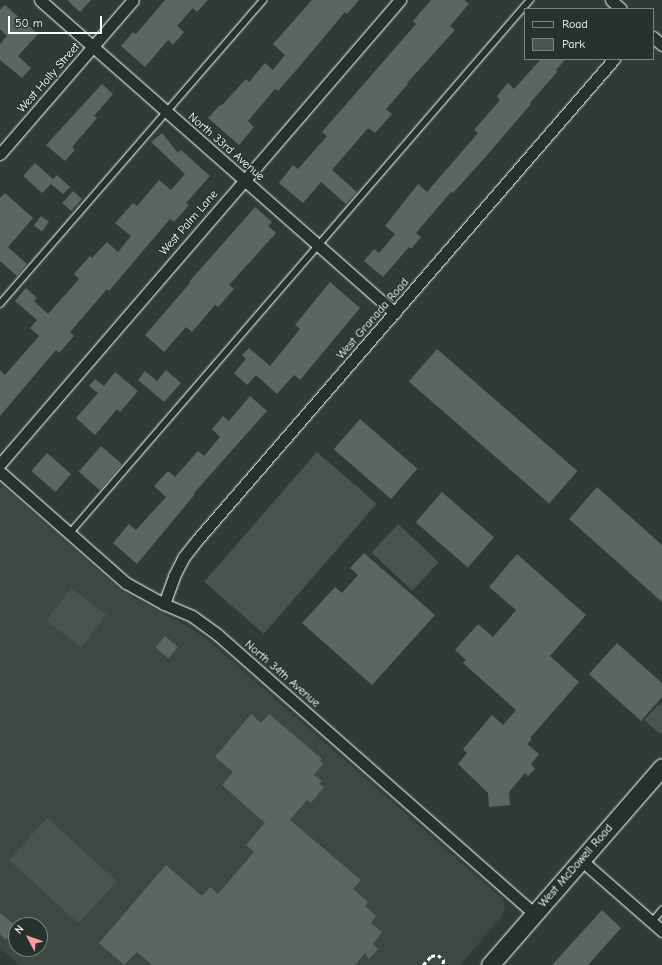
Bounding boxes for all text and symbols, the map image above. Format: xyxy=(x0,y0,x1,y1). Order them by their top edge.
scale bar xyxy=(10,8,104,34)
legend xyxy=(524,8,654,60)
text: 50 m xyxy=(15,16,43,30)
text: Road xyxy=(562,17,588,31)
text: Park xyxy=(562,37,585,51)
street label: West Holly Street xyxy=(15,40,83,116)
street label: North 33rd Avenue xyxy=(185,110,267,184)
street label: West Palm Lane xyxy=(157,187,221,259)
street label: West Granada Road xyxy=(334,276,412,362)
street label: North 34th Avenue xyxy=(241,637,323,711)
street label: West McDowell Road xyxy=(536,821,616,911)
north arrow xyxy=(8,917,48,957)
text: N xyxy=(12,922,27,936)

